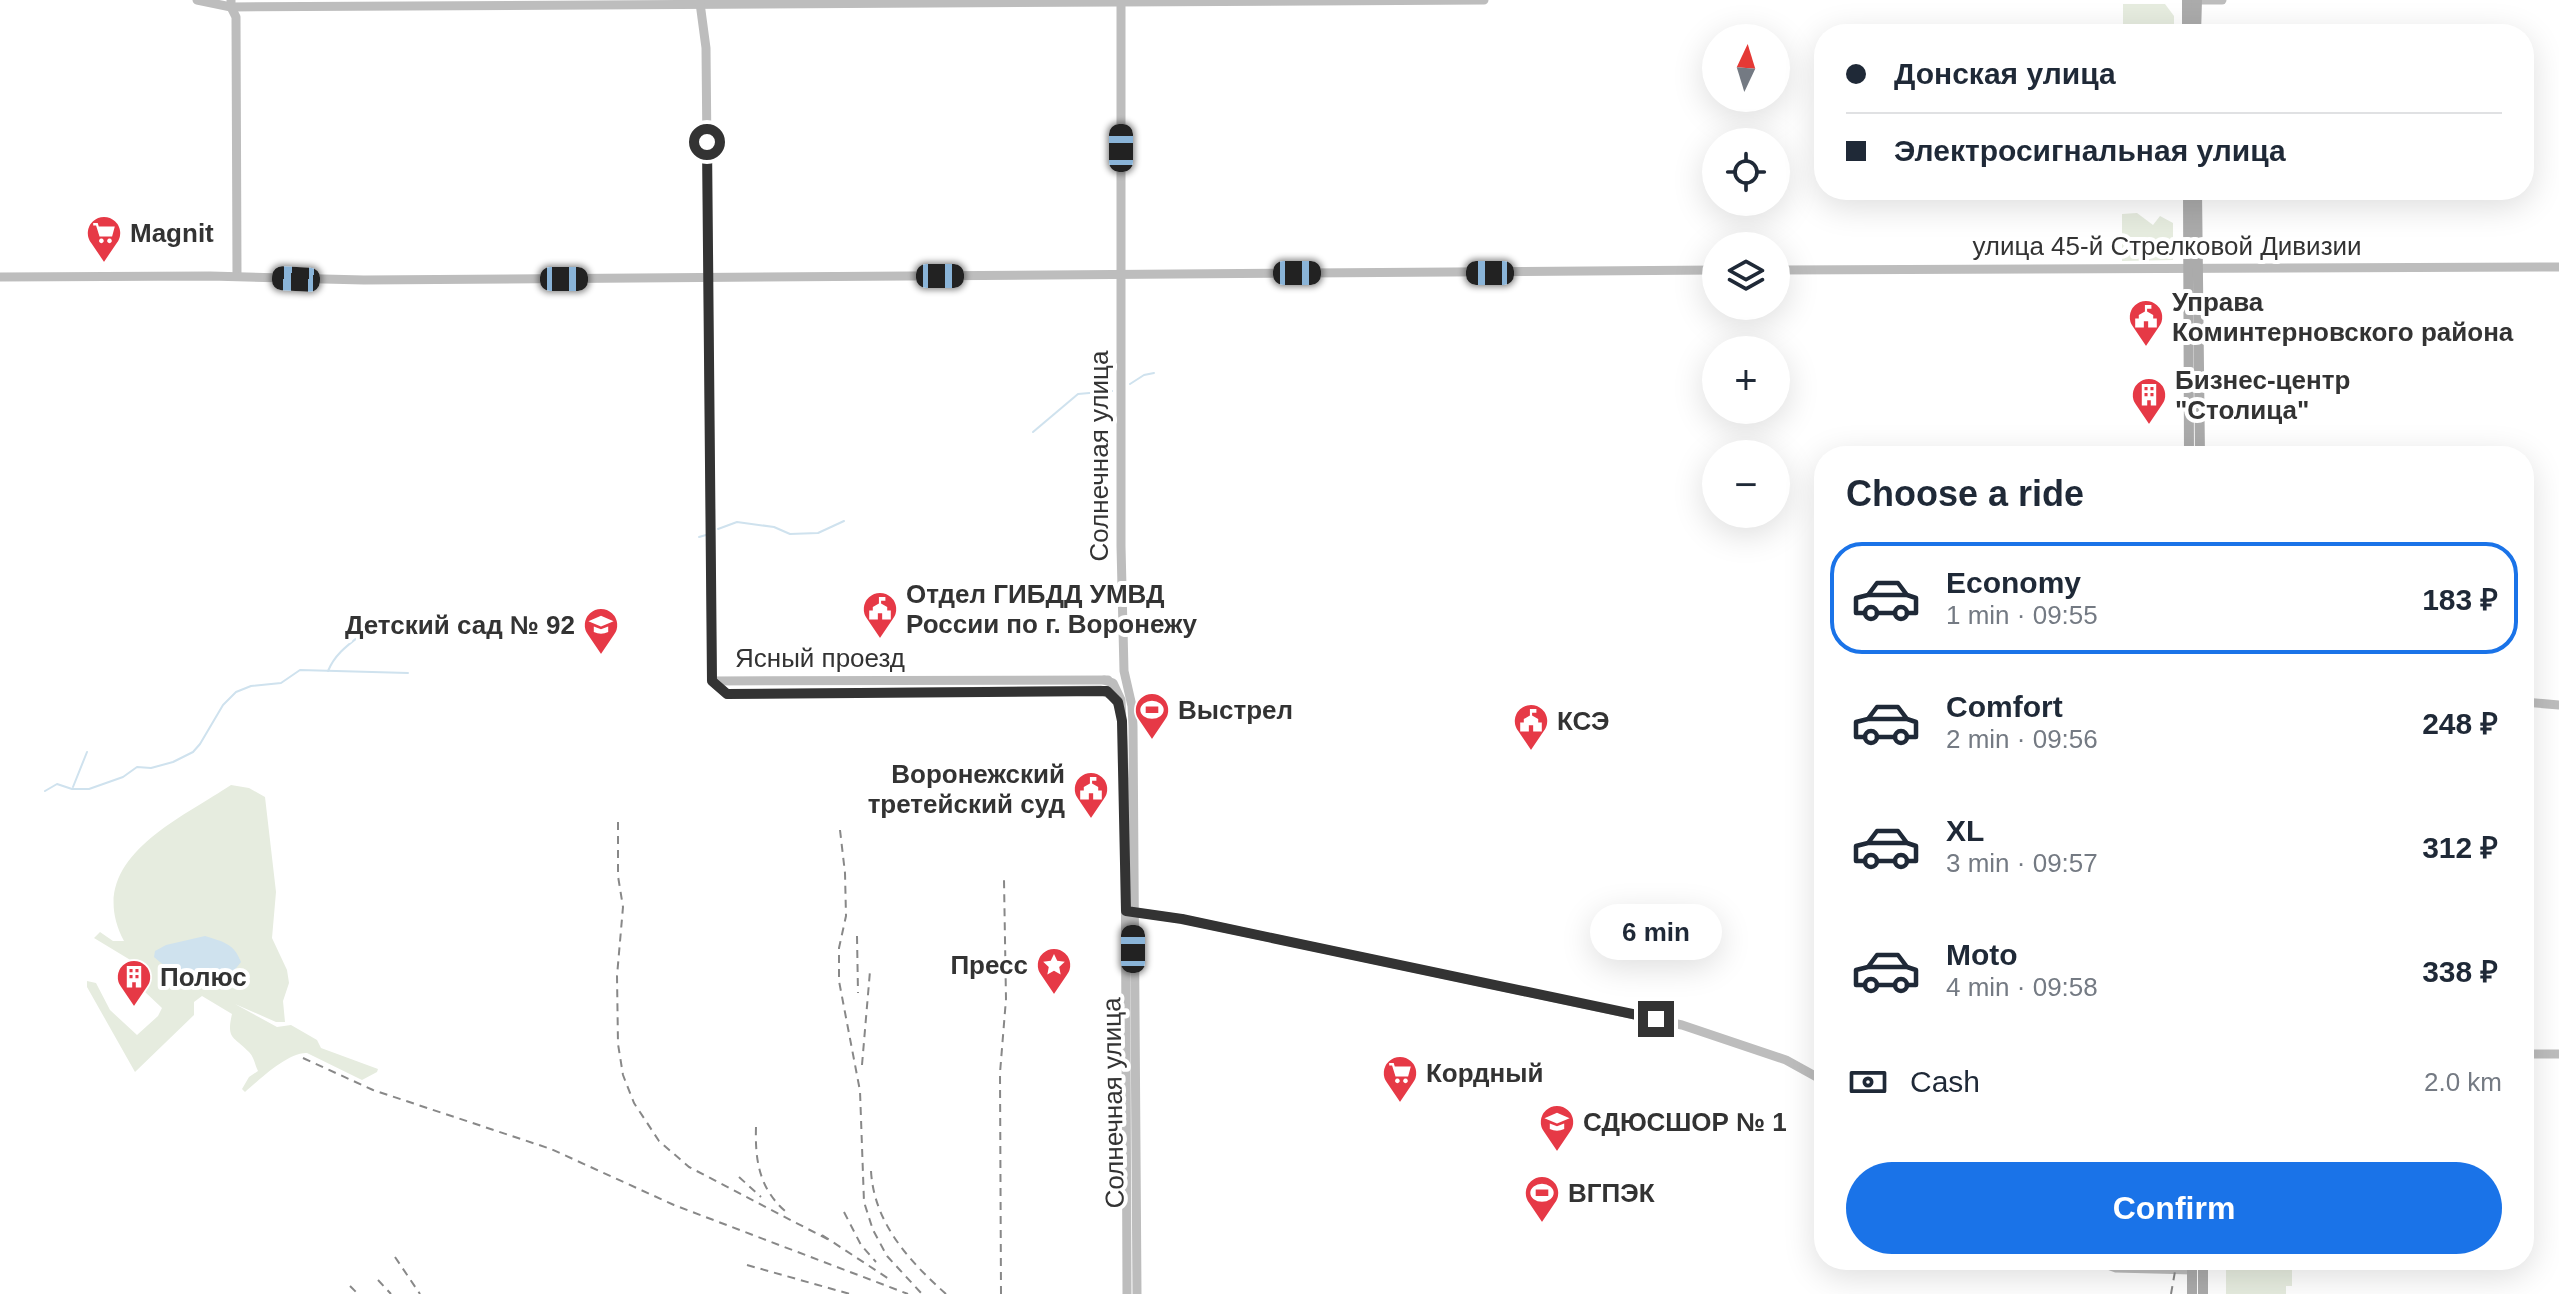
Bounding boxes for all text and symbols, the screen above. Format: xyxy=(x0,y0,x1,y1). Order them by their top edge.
north arrow xyxy=(1702,24,1790,112)
map controls xyxy=(1702,24,1790,528)
text: Донская улица xyxy=(1894,57,2116,90)
route start xyxy=(689,124,725,160)
car xyxy=(1109,124,1133,172)
button: locate xyxy=(1702,128,1790,216)
text: Электросигнальная улица xyxy=(1894,134,2286,167)
supermarket icon: Magnit xyxy=(85,214,123,264)
place label: Magnit xyxy=(130,218,214,248)
street label: улица 45-й Стрелковой Дивизии xyxy=(1972,231,2362,261)
button: layers xyxy=(1702,232,1790,320)
car xyxy=(1273,261,1321,285)
car xyxy=(1466,261,1514,285)
car xyxy=(916,264,964,288)
car xyxy=(271,266,321,292)
car xyxy=(540,267,588,291)
place label: Управа Коминтерновского района xyxy=(2172,287,2514,347)
public building icon: Управа Коминтерновского района xyxy=(2127,298,2165,348)
button: + xyxy=(1702,336,1790,424)
street label: Солнечная улица xyxy=(1084,350,1114,561)
place label: Бизнес-центр "Столица" xyxy=(2175,365,2350,425)
building icon: Бизнес-центр "Столица" xyxy=(2130,376,2168,426)
button: − xyxy=(1702,440,1790,528)
text: Choose a ride xyxy=(1846,473,2084,514)
icon: car xyxy=(1850,562,1922,634)
text: Economy xyxy=(1946,566,2081,599)
place label: Отдел ГИБДД УМВД России по г. Воронежу xyxy=(906,579,1198,639)
text: 183 ₽ xyxy=(2422,583,2498,616)
public building icon: Отдел ГИБДД УМВД России по г. Воронежу xyxy=(861,590,899,640)
text: 1 min · 09:55 xyxy=(1946,600,2098,630)
school or university icon: Детский сад № 92 xyxy=(582,606,620,656)
place label: Детский сад № 92 xyxy=(345,610,575,640)
street label: Ясный проезд xyxy=(735,643,905,673)
icon: car xyxy=(1850,686,1922,758)
text: Comfort xyxy=(1946,690,2063,723)
sports icon: Выстрел xyxy=(1133,691,1171,741)
place label: Выстрел xyxy=(1178,695,1293,725)
public building icon: КСЭ xyxy=(1512,702,1550,752)
place label: КСЭ xyxy=(1557,706,1609,736)
text: 248 ₽ xyxy=(2422,707,2498,740)
text: 2 min · 09:56 xyxy=(1946,724,2098,754)
place label: Воронежский третейский суд xyxy=(868,759,1065,819)
public building icon: Воронежский третейский суд xyxy=(1072,770,1110,820)
icon: car xyxy=(1850,810,1922,882)
text: XL xyxy=(1946,814,1984,847)
text: 312 ₽ xyxy=(2422,831,2498,864)
text: 3 min · 09:57 xyxy=(1946,848,2098,878)
callout: 6 min xyxy=(1590,903,1722,959)
text: 6 min xyxy=(1622,917,1690,947)
car xyxy=(1121,925,1145,973)
icon: car xyxy=(1850,934,1922,1006)
text: Moto xyxy=(1946,938,2018,971)
place icon: Пресс xyxy=(1035,946,1073,996)
place label: Пресс xyxy=(950,950,1028,980)
text: 338 ₽ xyxy=(2422,955,2498,988)
building icon: Полюс xyxy=(115,958,153,1008)
place label: Полюс xyxy=(160,962,247,992)
text: 4 min · 09:58 xyxy=(1946,972,2098,1002)
street label: Солнечная улица xyxy=(1096,997,1130,1209)
route end xyxy=(1638,1001,1674,1037)
supermarket icon: Кордный xyxy=(1381,1054,1419,1104)
place label: Кордный xyxy=(1426,1058,1543,1088)
icon: cash xyxy=(1846,1060,1890,1104)
text: Cash xyxy=(1910,1065,1980,1098)
text: 2.0 km xyxy=(2424,1067,2502,1097)
school or university icon: СДЮСШОР № 1 xyxy=(1538,1103,1576,1153)
place label: СДЮСШОР № 1 xyxy=(1583,1107,1787,1137)
button: Confirm xyxy=(1846,1162,2502,1254)
sports icon: ВГПЭК xyxy=(1523,1174,1561,1224)
place label: ВГПЭК xyxy=(1568,1178,1655,1208)

